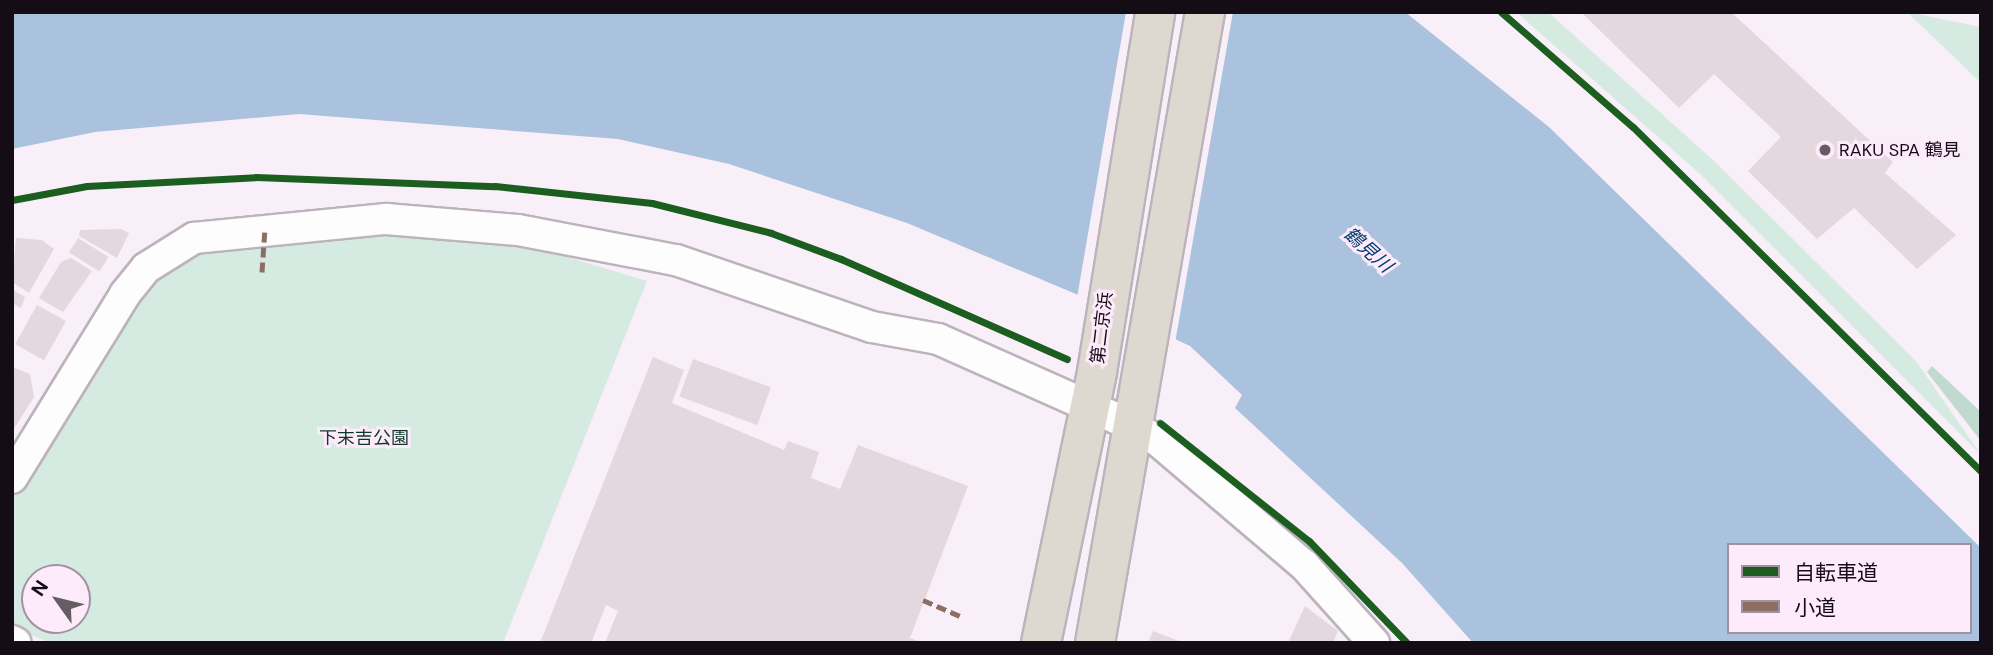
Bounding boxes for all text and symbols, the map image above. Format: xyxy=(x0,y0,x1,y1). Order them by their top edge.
place label: RAKU SPA 鶴見 xyxy=(1839,139,1961,161)
marker: RAKU SPA 鶴見 xyxy=(1817,142,1833,158)
water label: 鶴見川 xyxy=(1339,222,1397,278)
street label: 第二京浜 xyxy=(1087,291,1117,365)
park label: 下末吉公園 xyxy=(319,427,409,449)
legend xyxy=(1727,543,1972,634)
text: 自転車道 xyxy=(1794,559,1878,587)
north arrow xyxy=(21,564,91,634)
text: N xyxy=(26,575,54,601)
text: 小道 xyxy=(1794,594,1836,622)

